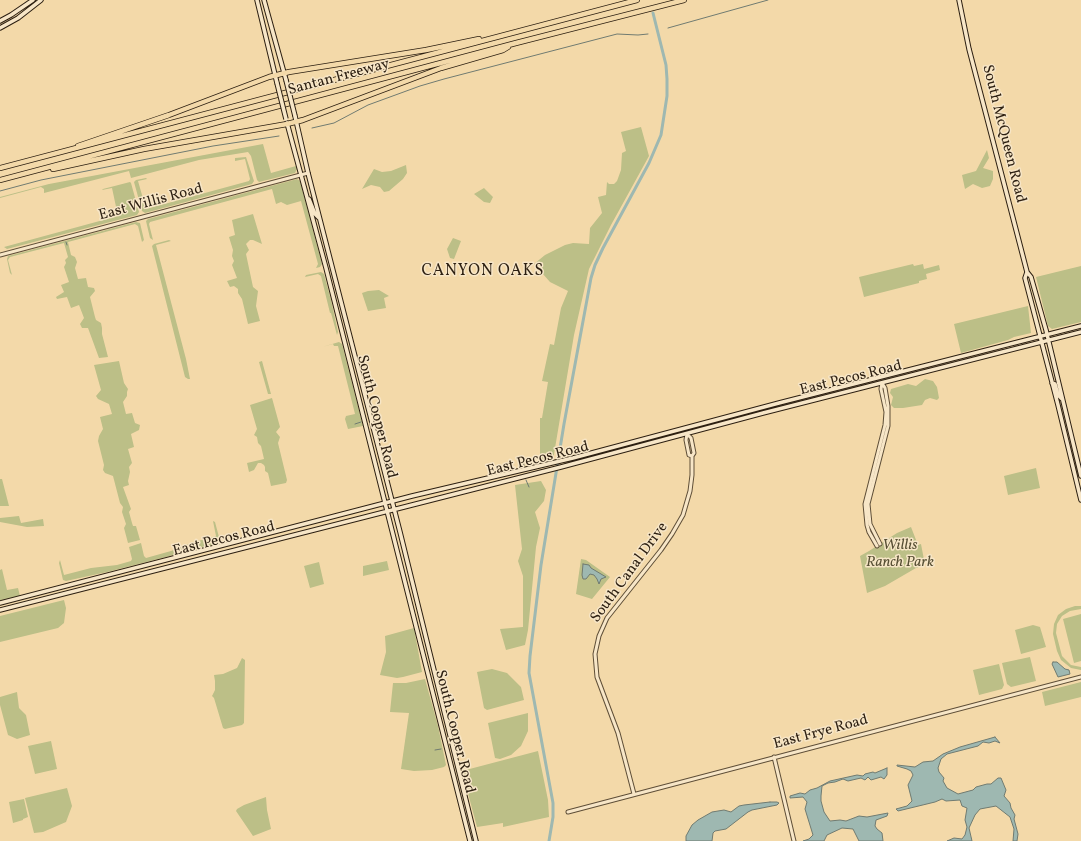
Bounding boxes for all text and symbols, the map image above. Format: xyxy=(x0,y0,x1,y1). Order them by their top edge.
street label: Santan Freeway xyxy=(286,56,392,100)
street label: South McQueen Road xyxy=(977,63,1029,205)
street label: East Willis Road xyxy=(97,180,205,226)
district label: CANYON OAKS xyxy=(422,262,544,282)
street label: South Cooper Road xyxy=(352,353,400,481)
street label: East Pecos Road xyxy=(798,358,904,400)
street label: East Pecos Road xyxy=(485,439,591,481)
street label: East Pecos Road xyxy=(171,519,277,561)
street label: South Canal Drive xyxy=(588,519,672,627)
park label: Willis Ranch Park xyxy=(866,537,934,572)
street label: South Cooper Road xyxy=(430,668,478,796)
street label: East Frye Road xyxy=(772,712,870,754)

